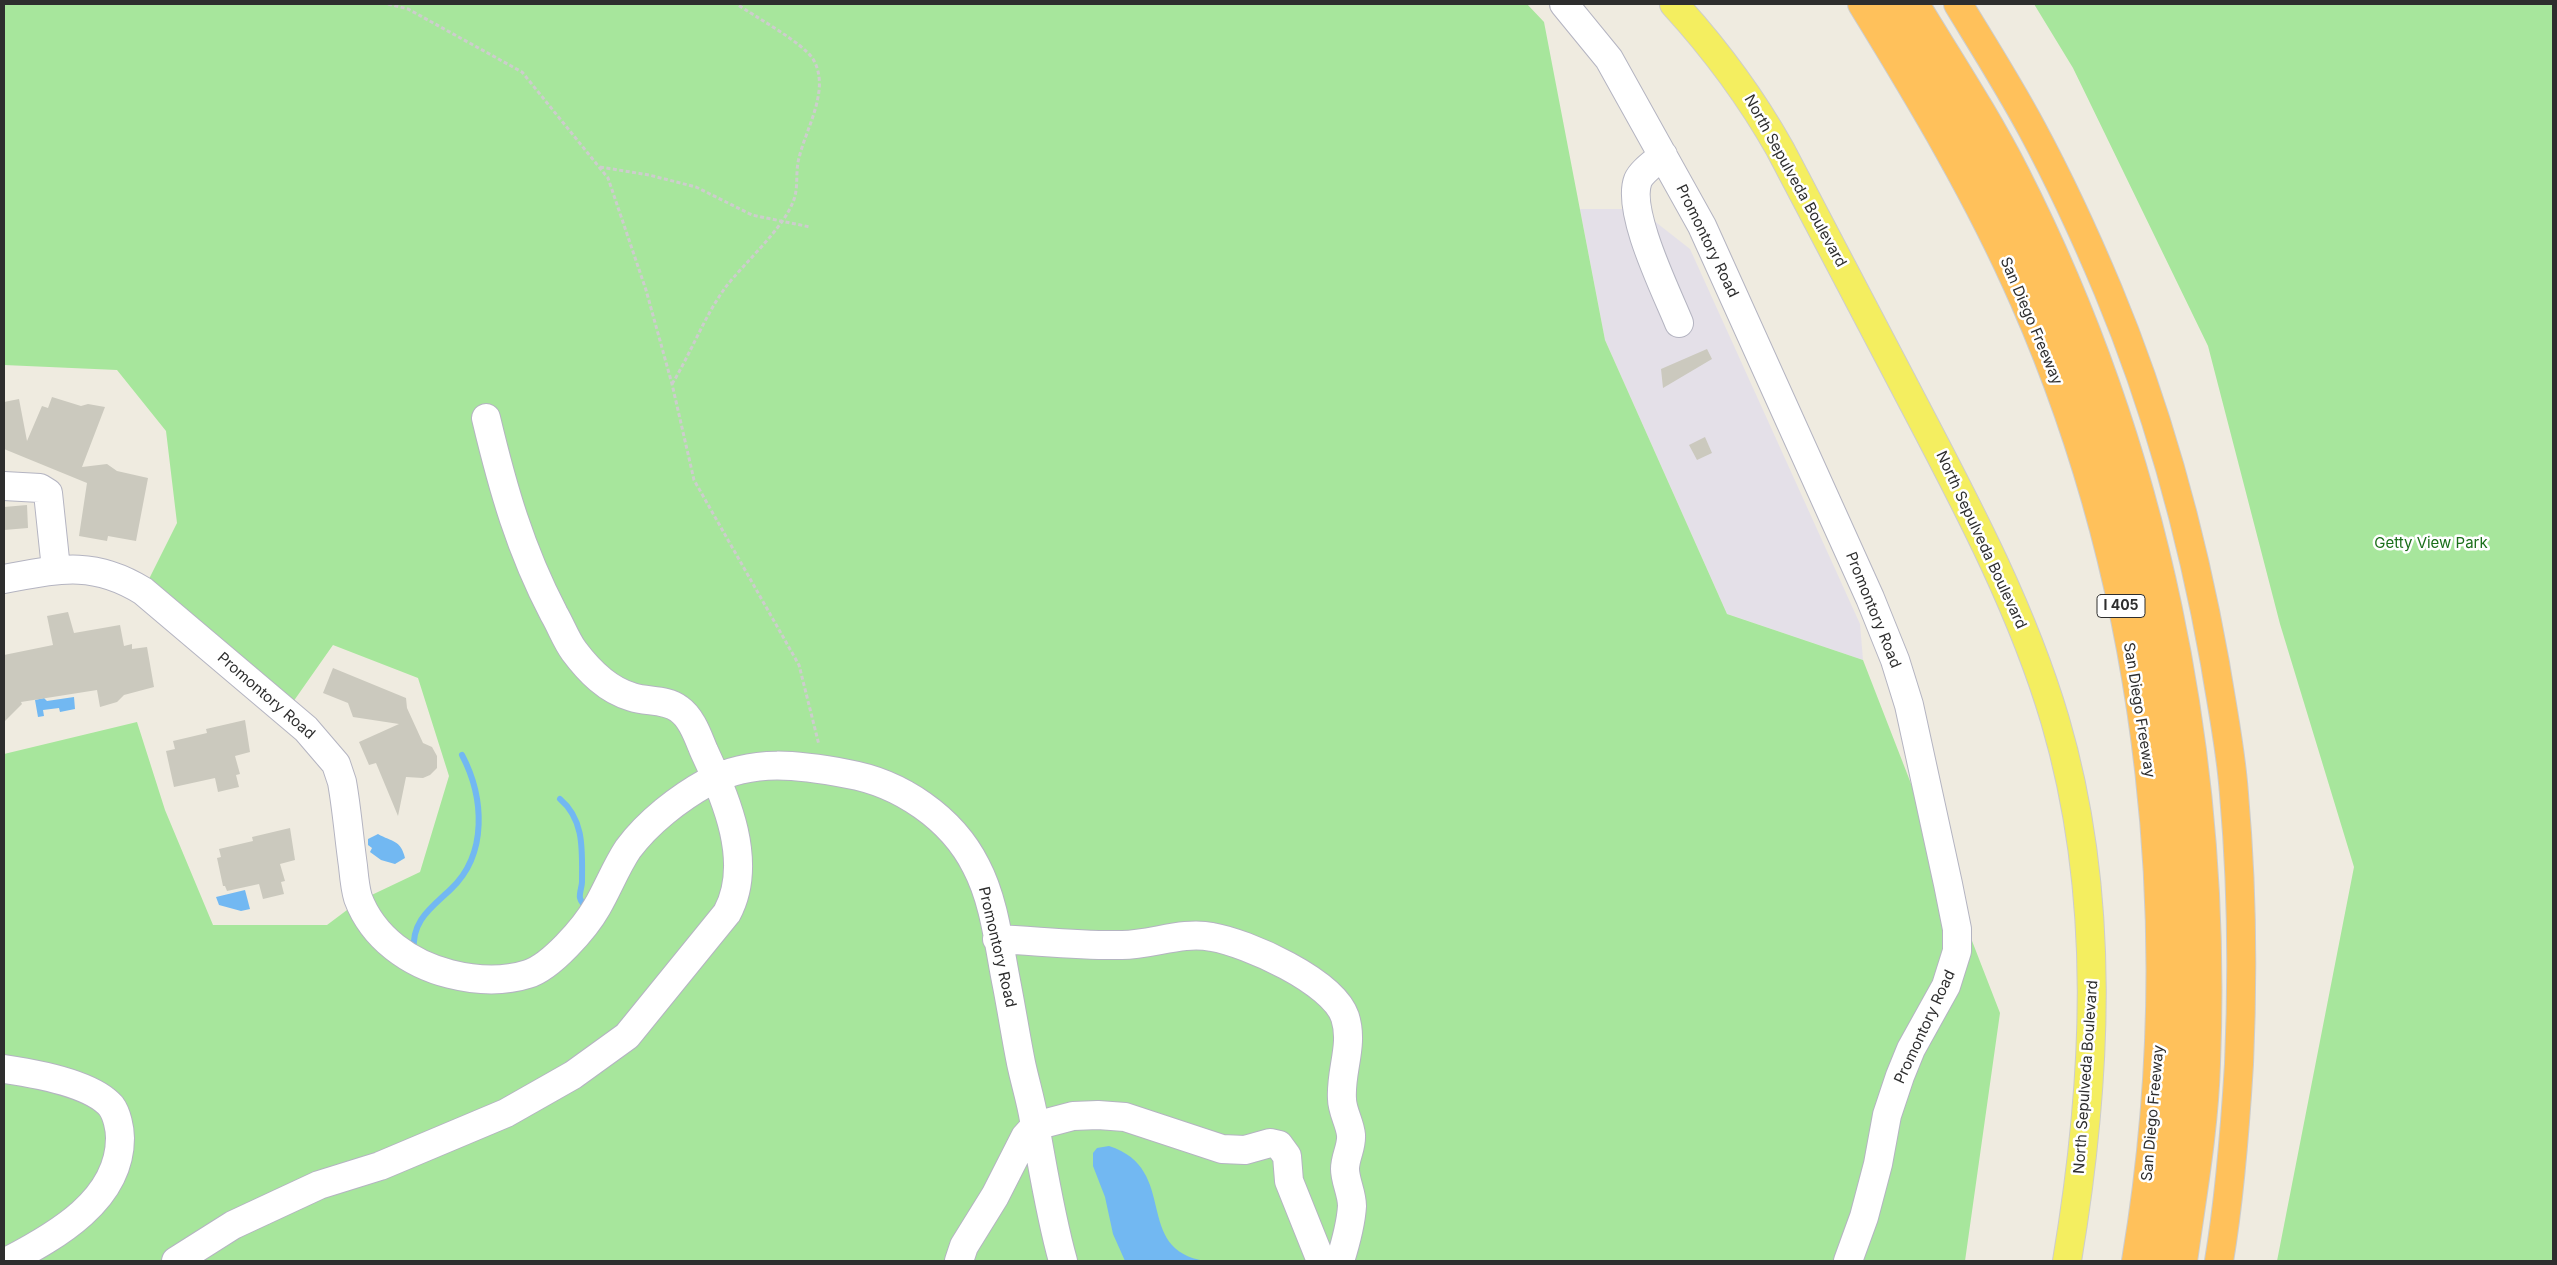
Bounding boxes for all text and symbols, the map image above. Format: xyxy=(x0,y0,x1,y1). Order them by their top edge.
street label: North Sepulveda Boulevard xyxy=(1740,92,1850,270)
street label: Promontory Road xyxy=(1672,182,1742,300)
street label: San Diego Freeway xyxy=(1996,255,2066,387)
street label: North Sepulveda Boulevard xyxy=(1932,448,2030,632)
park label: Getty View Park xyxy=(2374,534,2488,552)
street label: Promontory Road xyxy=(1842,549,1904,671)
road number: I 405 xyxy=(2097,594,2145,618)
street label: San Diego Freeway xyxy=(2119,641,2159,779)
street label: Promontory Road xyxy=(214,649,318,743)
street label: Promontory Road xyxy=(974,885,1020,1009)
street label: Promontory Road xyxy=(1891,967,1959,1087)
street label: North Sepulveda Boulevard xyxy=(2070,980,2102,1174)
street label: San Diego Freeway xyxy=(2138,1044,2168,1182)

